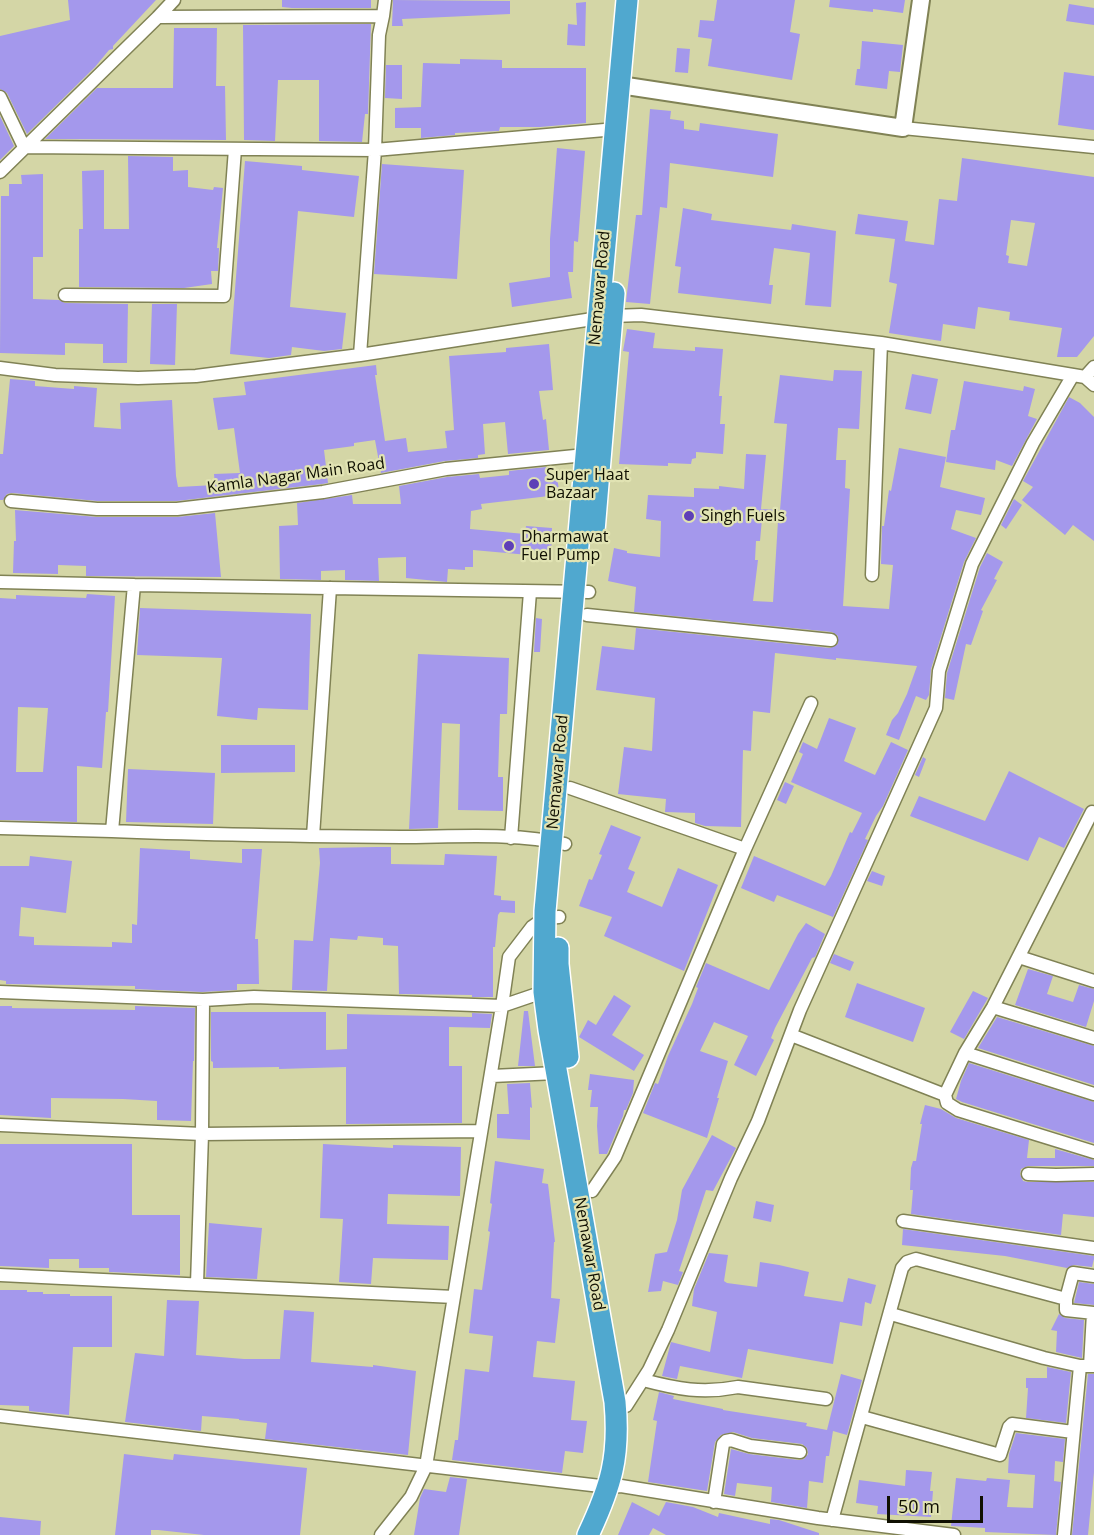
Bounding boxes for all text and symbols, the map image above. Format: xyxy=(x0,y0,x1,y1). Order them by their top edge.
street label: Nemawar Road xyxy=(585,230,615,346)
street label: Kamla Nagar Main Road xyxy=(206,454,386,498)
place label: Super Haat Bazaar xyxy=(546,465,629,503)
marker: Super Haat Bazaar xyxy=(527,477,541,491)
place label: Singh Fuels xyxy=(701,506,785,526)
marker: Singh Fuels xyxy=(682,509,696,523)
place label: Dharmawat Fuel Pump xyxy=(521,527,609,565)
marker: Dharmawat Fuel Pump xyxy=(502,539,516,553)
street label: Nemawar Road xyxy=(543,714,573,830)
street label: Nemawar Road xyxy=(570,1196,608,1312)
scale bar xyxy=(890,1484,986,1522)
text: 50 m xyxy=(898,1494,940,1518)

